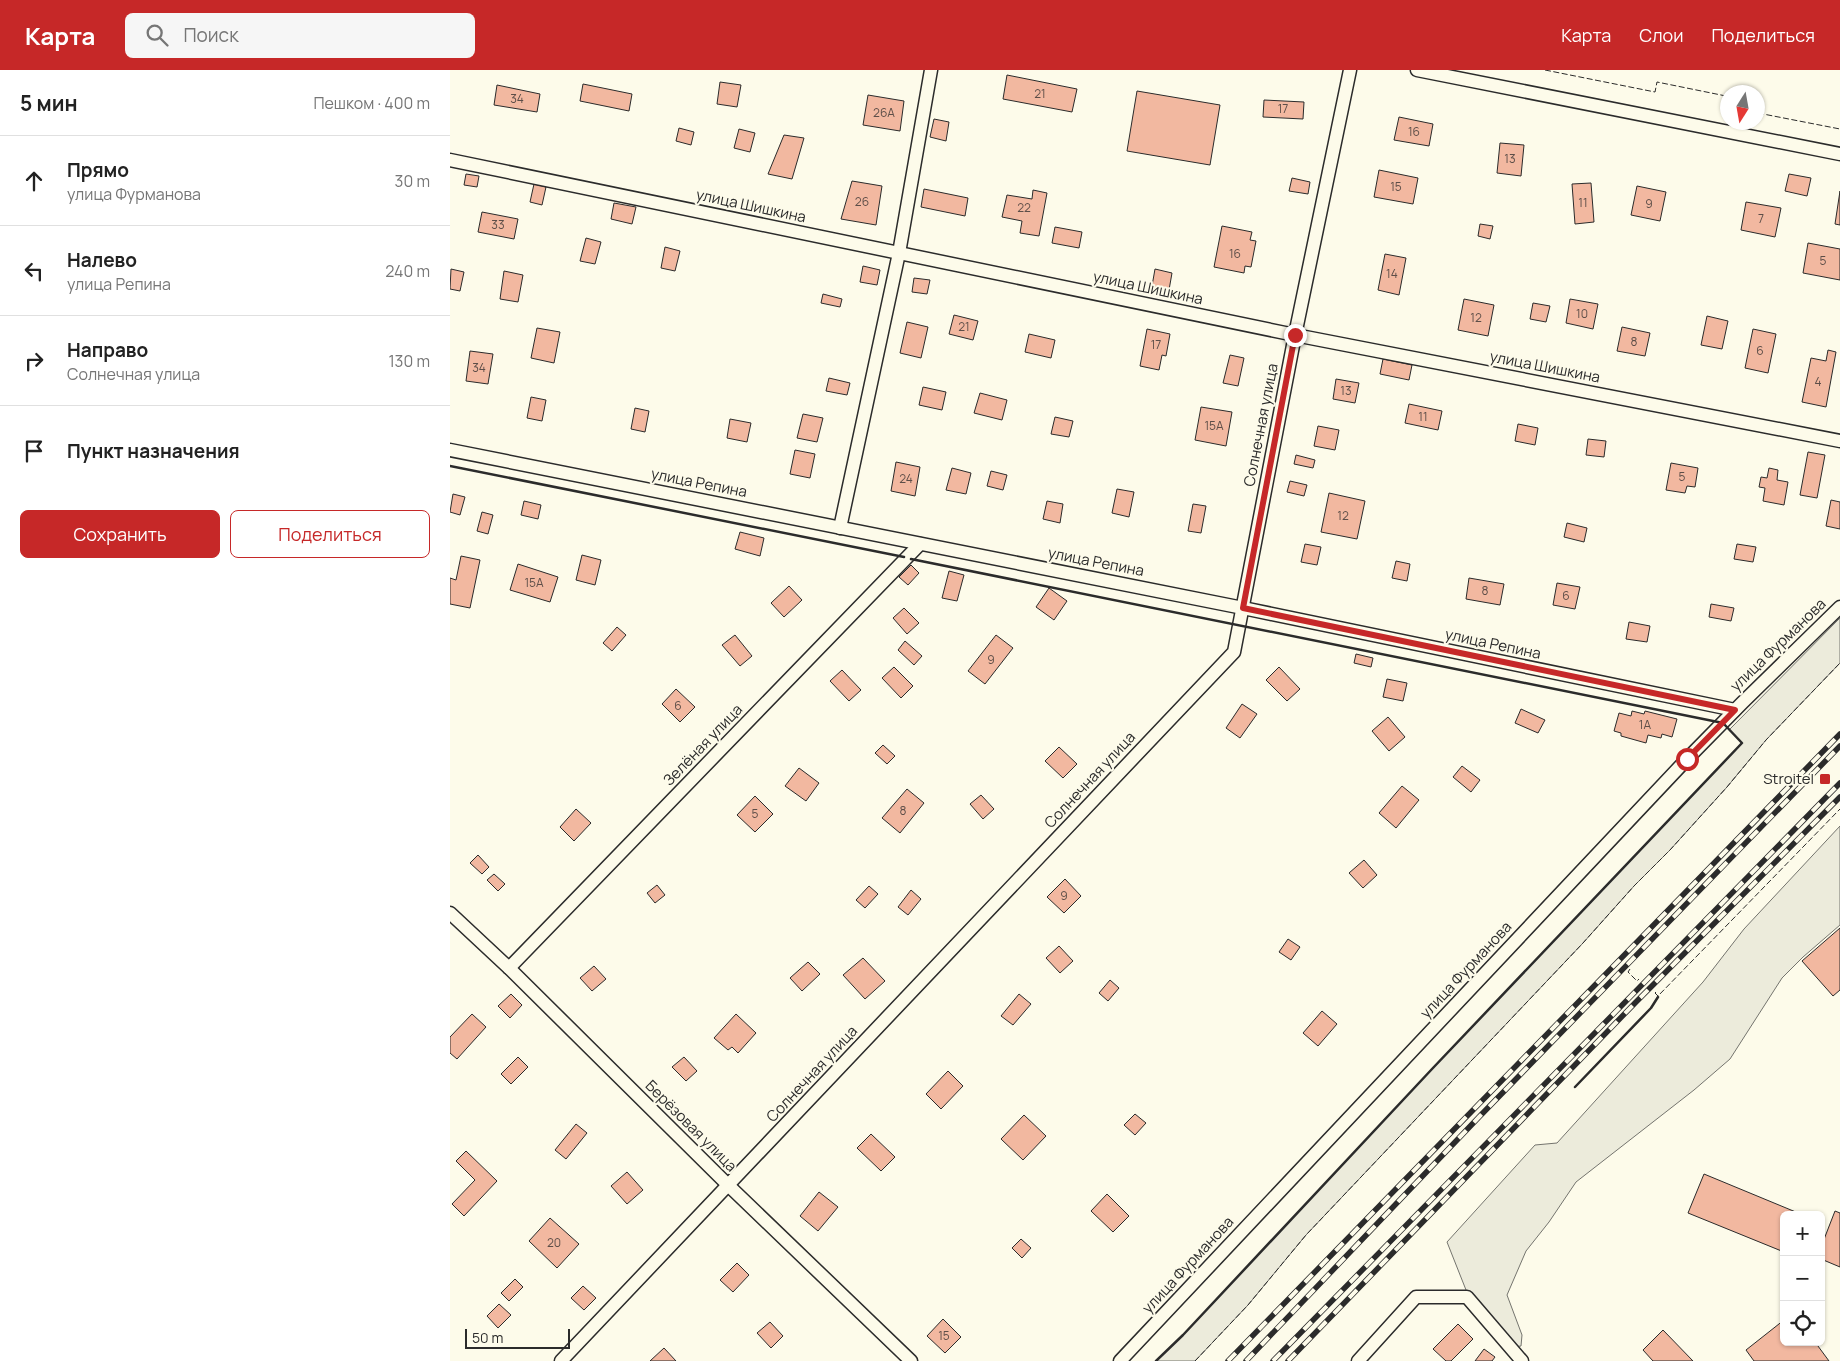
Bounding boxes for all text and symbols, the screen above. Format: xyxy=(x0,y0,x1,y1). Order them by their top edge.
search box xyxy=(125,13,475,58)
text: Карта xyxy=(25,19,95,52)
icon: search xyxy=(143,21,171,49)
text: Поиск xyxy=(183,22,239,48)
text: Карта xyxy=(1561,23,1611,47)
text: Слои xyxy=(1639,23,1683,47)
text: Поделиться xyxy=(1711,23,1815,47)
house number: 21 xyxy=(1034,85,1046,102)
north arrow xyxy=(1720,85,1765,130)
text: 5 мин xyxy=(20,89,78,117)
house number: 34 xyxy=(510,90,524,107)
text: Пешком · 400 m xyxy=(313,92,430,114)
house number: 17 xyxy=(1278,100,1288,117)
house number: 26А xyxy=(873,104,895,121)
house number: 16 xyxy=(1408,123,1420,140)
house number: 13 xyxy=(1504,150,1516,167)
text: Прямо xyxy=(67,157,129,183)
icon: ahead xyxy=(20,167,48,195)
text: 30 m xyxy=(395,170,430,192)
house number: 15 xyxy=(1390,178,1402,195)
text: улица Фурманова xyxy=(67,183,201,205)
street label: улица Шишкина xyxy=(694,184,808,227)
house number: 26 xyxy=(855,193,869,210)
house number: 11 xyxy=(1578,194,1588,211)
house number: 9 xyxy=(1645,195,1653,212)
house number: 22 xyxy=(1017,199,1031,216)
house number: 7 xyxy=(1758,210,1764,227)
house number: 33 xyxy=(491,216,505,233)
house number: 16 xyxy=(1229,245,1241,262)
text: Налево xyxy=(67,247,137,273)
house number: 5 xyxy=(1820,252,1827,269)
icon: left xyxy=(20,257,48,285)
text: 240 m xyxy=(385,260,430,282)
house number: 14 xyxy=(1386,265,1398,282)
street label: улица Шишкина xyxy=(1091,266,1205,309)
text: улица Репина xyxy=(67,273,171,295)
house number: 10 xyxy=(1576,305,1588,322)
house number: 12 xyxy=(1470,309,1482,326)
house number: 21 xyxy=(958,318,970,335)
route end xyxy=(1284,324,1307,347)
house number: 8 xyxy=(1631,333,1638,350)
house number: 17 xyxy=(1151,336,1161,353)
text: Направо xyxy=(67,337,148,363)
house number: 6 xyxy=(1756,342,1764,359)
street label: улица Шишкина xyxy=(1488,346,1602,388)
icon: right xyxy=(20,347,48,375)
text: 130 m xyxy=(388,350,430,372)
house number: 34 xyxy=(472,359,486,376)
street label: Солнечная улица xyxy=(1238,362,1283,488)
text: Солнечная улица xyxy=(67,363,200,385)
house number: 4 xyxy=(1814,373,1822,390)
house number: 13 xyxy=(1340,382,1352,399)
house number: 11 xyxy=(1418,408,1428,425)
house number: 15А xyxy=(1204,417,1224,434)
icon: arrive xyxy=(20,437,48,465)
text: Пункт назначения xyxy=(67,438,240,464)
street label: улица Репина xyxy=(649,463,749,502)
house number: 5 xyxy=(1679,468,1686,485)
house number: 24 xyxy=(899,470,913,487)
house number: 12 xyxy=(1337,507,1349,524)
button: Сохранить xyxy=(20,510,220,558)
button: Поделиться xyxy=(230,510,430,558)
street label: улица Репина xyxy=(1046,542,1146,581)
house number: 15А xyxy=(524,574,544,591)
house number: 8 xyxy=(1482,582,1489,599)
house number: 6 xyxy=(1562,587,1570,604)
street label: улица Фурманова xyxy=(1725,593,1830,696)
street label: улица Репина xyxy=(1443,623,1543,664)
house number: 9 xyxy=(987,651,995,668)
house number: 6 xyxy=(674,697,682,714)
street label: Зелёная улица xyxy=(658,699,747,790)
house number: 1А xyxy=(1639,716,1652,733)
street label: Солнечная улица xyxy=(1039,727,1140,832)
route start xyxy=(1676,748,1699,771)
place label: Stroitel xyxy=(1763,768,1814,789)
marker: Stroitel xyxy=(1818,772,1832,786)
house number: 8 xyxy=(900,802,907,819)
house number: 5 xyxy=(752,805,759,822)
house number: 9 xyxy=(1060,887,1068,904)
street label: улица Фурманова xyxy=(1415,917,1516,1023)
street label: Солнечная улица xyxy=(761,1021,862,1126)
street label: Берёзовая улица xyxy=(641,1075,742,1176)
map controls xyxy=(1780,1211,1825,1346)
button: + xyxy=(1780,1211,1825,1256)
street label: улица Фурманова xyxy=(1137,1212,1238,1318)
house number: 20 xyxy=(547,1234,561,1251)
button: − xyxy=(1780,1256,1825,1301)
button: locate xyxy=(1780,1301,1825,1346)
scale bar xyxy=(465,1326,570,1349)
house number: 15 xyxy=(938,1327,950,1344)
text: 50 m xyxy=(472,1328,503,1347)

